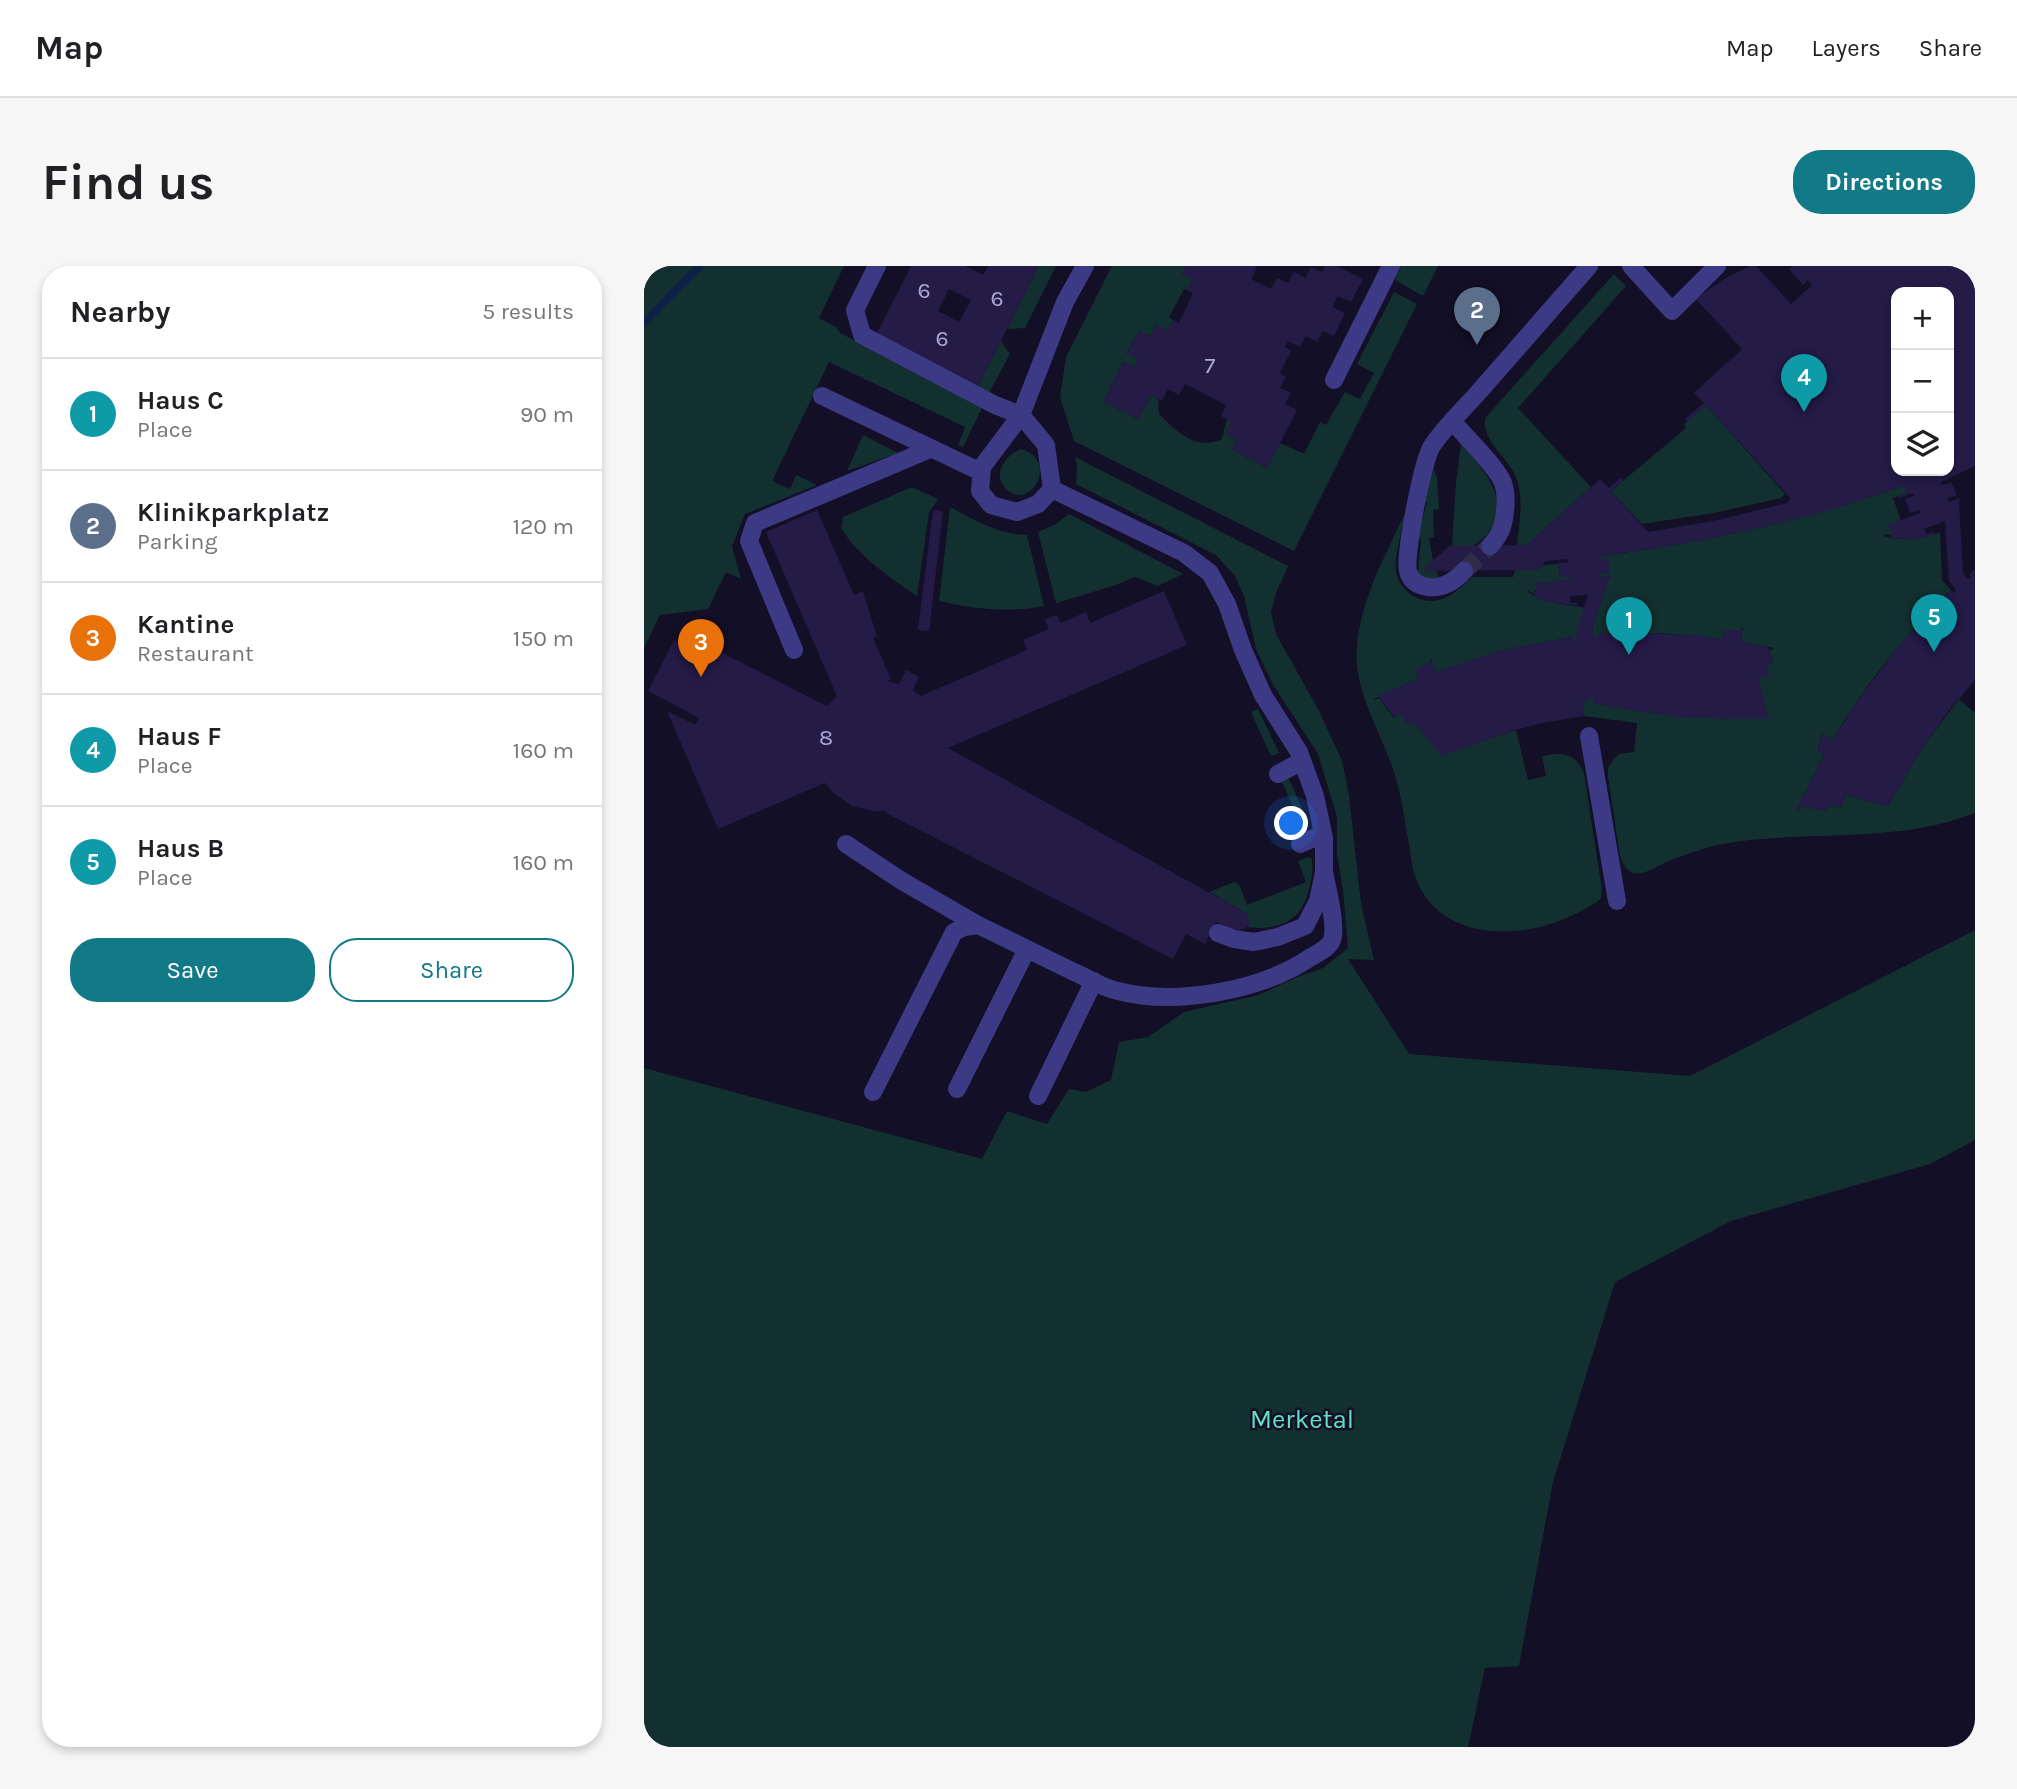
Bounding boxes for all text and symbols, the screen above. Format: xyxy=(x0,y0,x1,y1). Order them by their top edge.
text: Map xyxy=(35,29,103,67)
text: Map xyxy=(1726,34,1774,62)
text: Layers xyxy=(1812,34,1881,62)
text: Share xyxy=(1919,34,1982,62)
button: Directions xyxy=(1793,150,1975,214)
text: Find us xyxy=(42,154,214,211)
house number: 6 xyxy=(917,277,931,304)
house number: 6 xyxy=(990,285,1004,312)
pin: 2 xyxy=(1454,287,1500,345)
map controls xyxy=(1891,287,1954,476)
button: + xyxy=(1891,287,1954,350)
text: Nearby xyxy=(70,294,170,330)
text: 5 results xyxy=(482,298,574,325)
house number: 6 xyxy=(935,325,949,352)
button: − xyxy=(1891,350,1954,413)
house number: 7 xyxy=(1205,352,1216,379)
pin: 4 xyxy=(1781,354,1827,412)
text: Haus C xyxy=(137,385,224,416)
text: 1 xyxy=(89,401,97,428)
text: 90 m xyxy=(520,401,574,428)
button: layers xyxy=(1891,413,1954,476)
text: Place xyxy=(137,416,193,443)
text: Klinikparkplatz xyxy=(137,497,329,528)
text: 2 xyxy=(86,513,100,540)
text: 120 m xyxy=(512,513,574,540)
text: Parking xyxy=(137,528,217,555)
pin: 5 xyxy=(1911,594,1957,652)
pin: 1 xyxy=(1606,597,1652,655)
text: Kantine xyxy=(137,609,234,640)
pin: 3 xyxy=(678,619,724,677)
text: 3 xyxy=(86,625,100,652)
text: 150 m xyxy=(513,625,574,652)
text: Restaurant xyxy=(137,640,254,667)
text: Haus F xyxy=(137,721,221,752)
house number: 8 xyxy=(819,724,833,751)
text: 4 xyxy=(86,737,100,764)
text: 160 m xyxy=(513,737,574,764)
text: Place xyxy=(137,752,193,779)
your location xyxy=(1274,806,1308,840)
text: Haus B xyxy=(137,833,224,864)
text: 5 xyxy=(86,849,100,876)
text: 160 m xyxy=(513,849,574,876)
text: Place xyxy=(137,864,193,891)
button: Save xyxy=(70,938,315,1002)
button: Share xyxy=(329,938,574,1002)
park label: Merketal xyxy=(1250,1404,1354,1435)

